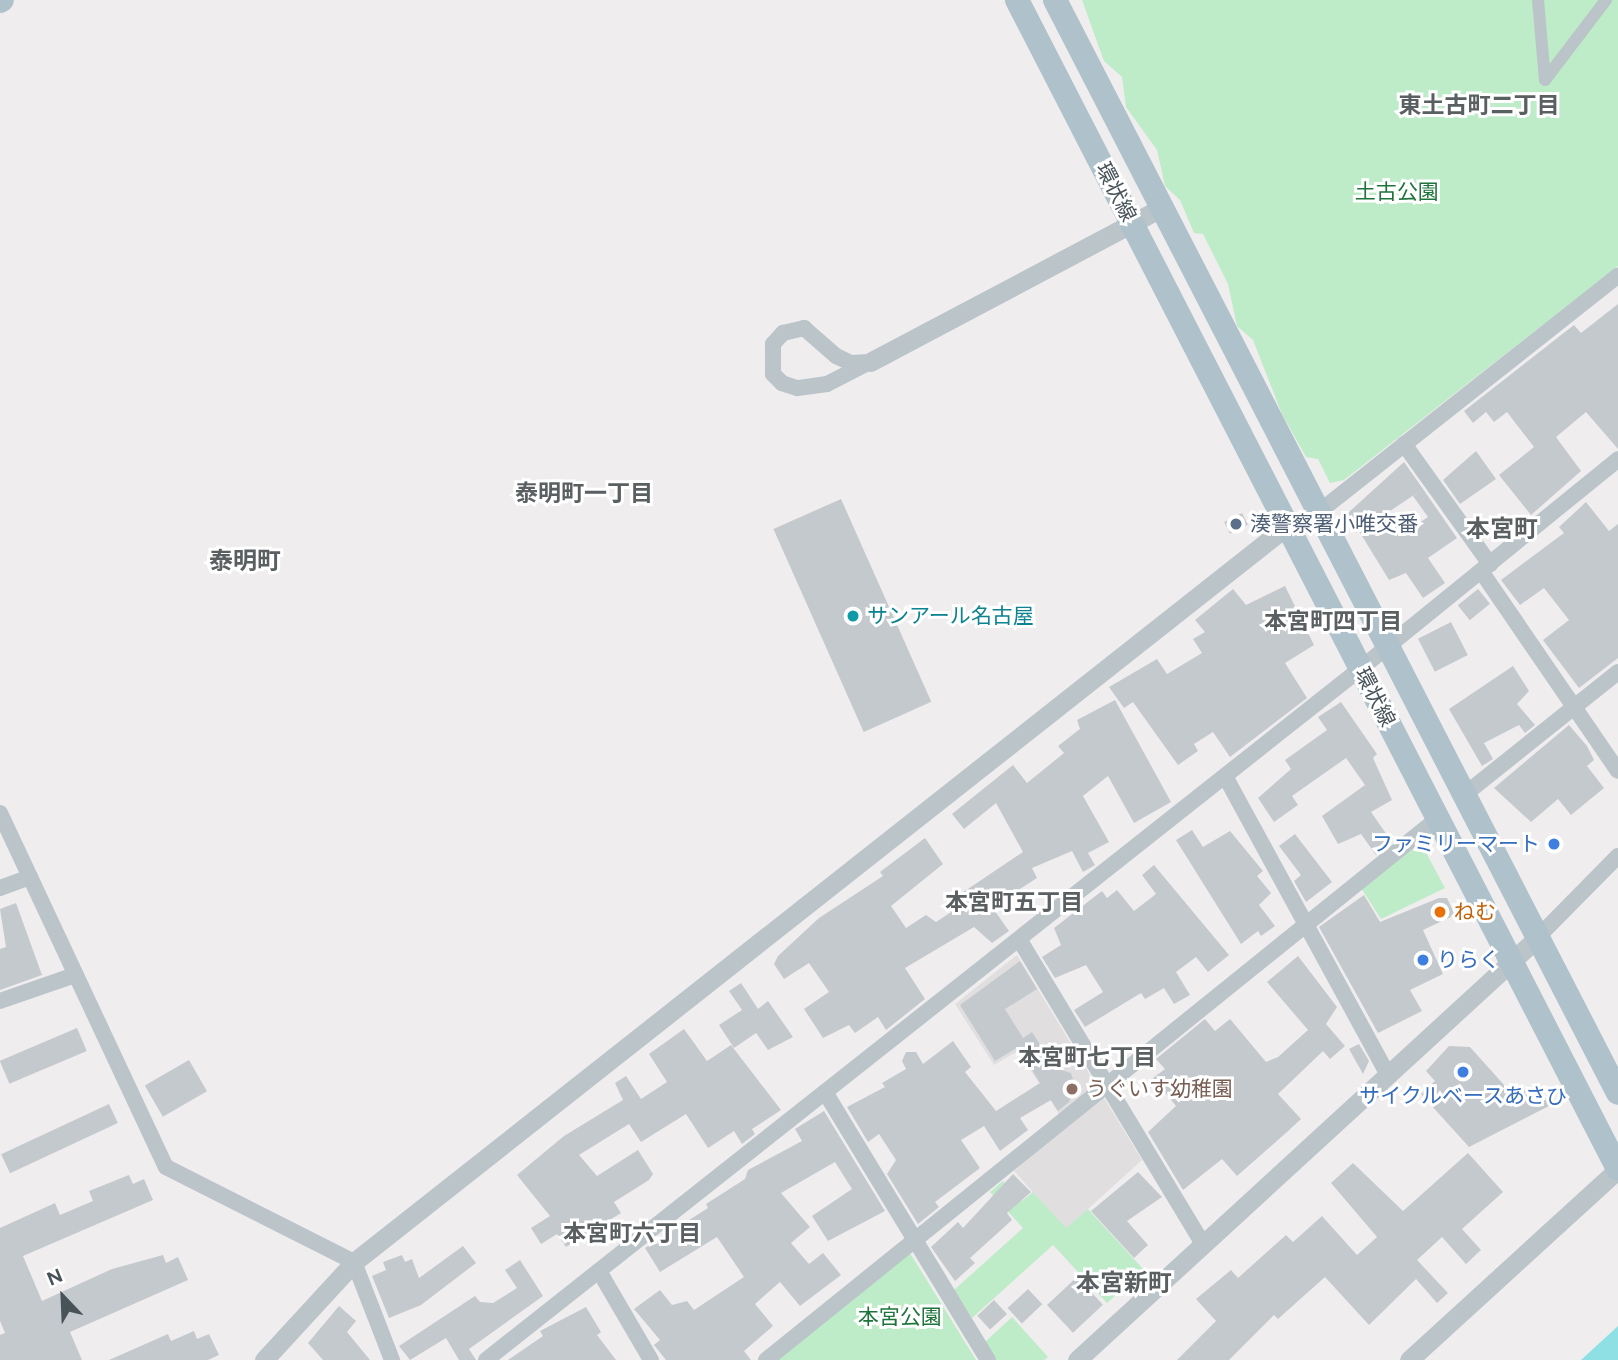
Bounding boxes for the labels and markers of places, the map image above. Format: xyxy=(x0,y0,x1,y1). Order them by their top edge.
place label: 湊警察署小唯交番 xyxy=(1250,511,1418,537)
marker: 湊警察署小唯交番 xyxy=(1228,516,1244,532)
place label: サンアール名古屋 xyxy=(867,603,1034,629)
marker: サンアール名古屋 xyxy=(845,608,861,624)
place label: ファミリーマート xyxy=(1372,831,1540,857)
marker: ファミリーマート xyxy=(1546,836,1562,852)
place label: ねむ xyxy=(1454,899,1496,925)
marker: ねむ xyxy=(1432,904,1448,920)
place label: りらく xyxy=(1437,947,1500,973)
marker: りらく xyxy=(1415,952,1431,968)
marker: サイクルベースあさひ xyxy=(1455,1064,1471,1080)
place label: うぐいす幼稚園 xyxy=(1086,1076,1233,1102)
marker: うぐいす幼稚園 xyxy=(1064,1081,1080,1097)
place label: サイクルベースあさひ xyxy=(1358,1083,1568,1109)

